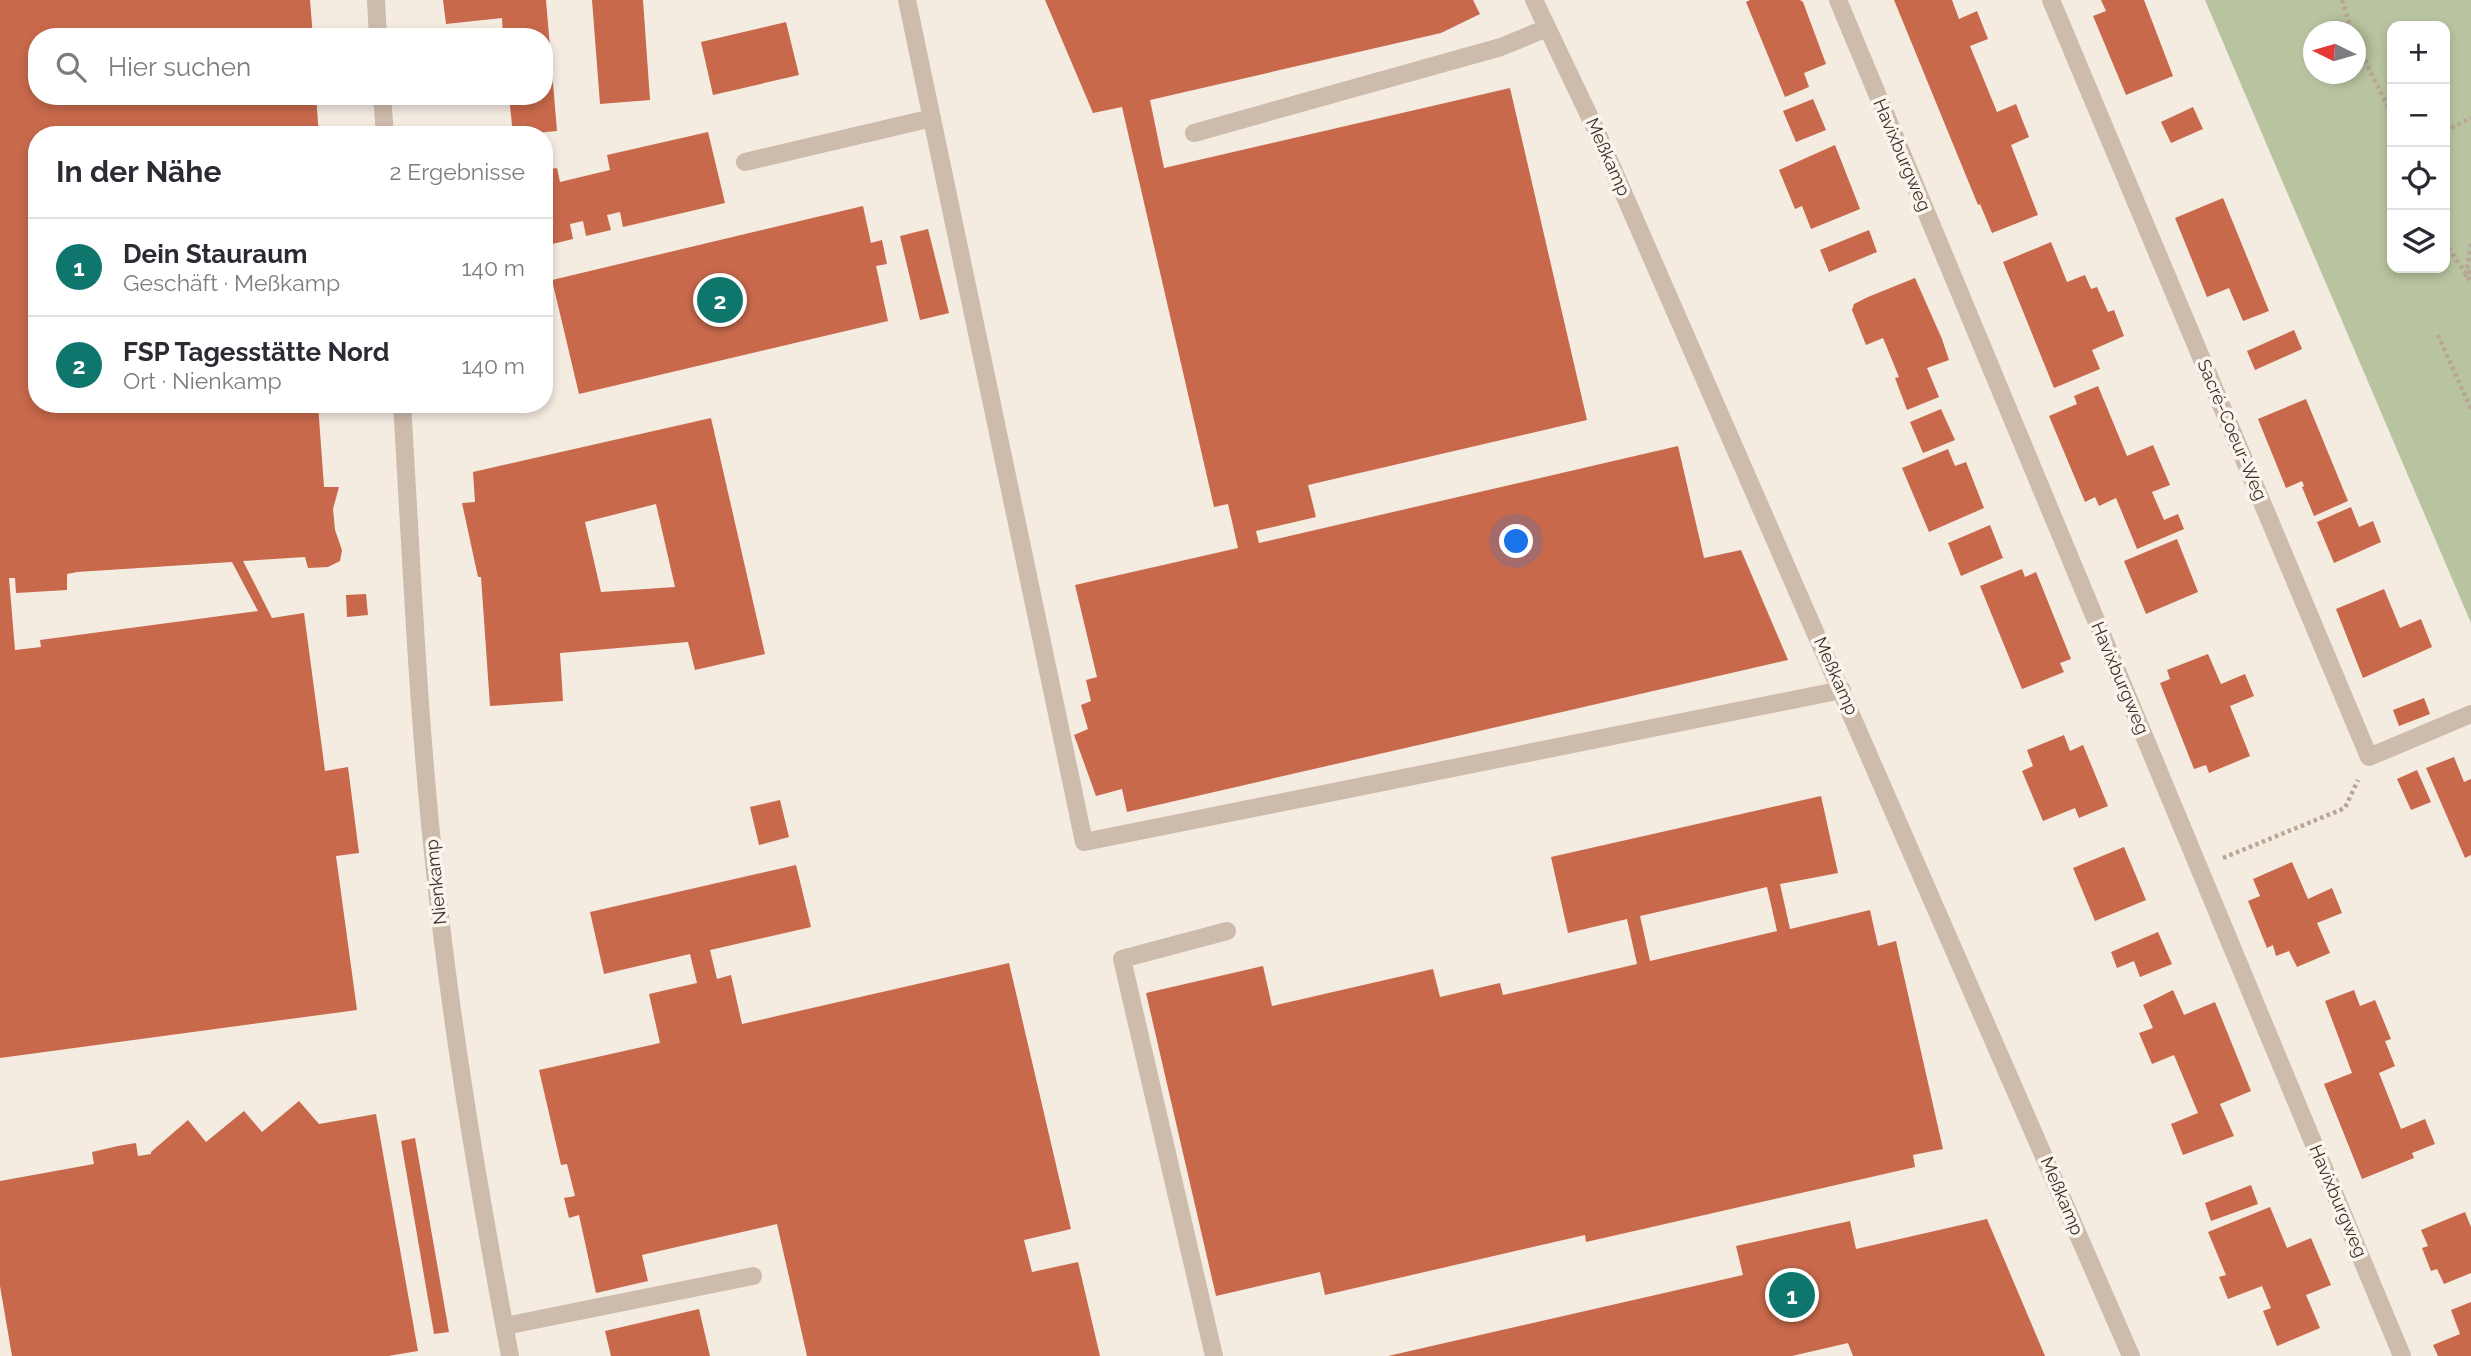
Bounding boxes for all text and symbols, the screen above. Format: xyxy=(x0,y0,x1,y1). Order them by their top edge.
north arrow xyxy=(2303,21,2366,84)
map controls xyxy=(2387,21,2450,273)
button: + xyxy=(2387,21,2450,84)
search box xyxy=(28,28,553,105)
icon: search xyxy=(52,48,90,86)
text: Hier suchen xyxy=(108,52,251,82)
button: − xyxy=(2387,84,2450,147)
street label: Havixburgweg xyxy=(1869,95,1936,214)
street label: Meßkamp xyxy=(1582,115,1635,199)
button: locate xyxy=(2387,147,2450,210)
text: In der Nähe xyxy=(56,154,221,189)
text: 2 Ergebnisse xyxy=(389,158,525,185)
button: layers xyxy=(2387,210,2450,273)
text: Dein Stauraum xyxy=(123,239,308,269)
text: 1 xyxy=(73,254,85,281)
text: 140 m xyxy=(462,254,525,281)
text: Geschäft · Meßkamp xyxy=(123,269,340,296)
pin: 2 xyxy=(697,274,743,326)
text: FSP Tagesstätte Nord xyxy=(123,337,389,367)
text: 2 xyxy=(73,352,85,379)
text: 140 m xyxy=(462,352,525,379)
street label: Sacré-Coeur-Weg xyxy=(2193,356,2272,503)
text: Ort · Nienkamp xyxy=(123,367,282,394)
your location xyxy=(1499,524,1533,558)
street label: Havixburgweg xyxy=(2087,618,2154,737)
street label: Meßkamp xyxy=(1810,634,1863,718)
street label: Nienkamp xyxy=(421,838,450,926)
street label: Havixburgweg xyxy=(2305,1141,2372,1260)
street label: Meßkamp xyxy=(2037,1153,2088,1238)
pin: 1 xyxy=(1769,1269,1815,1321)

